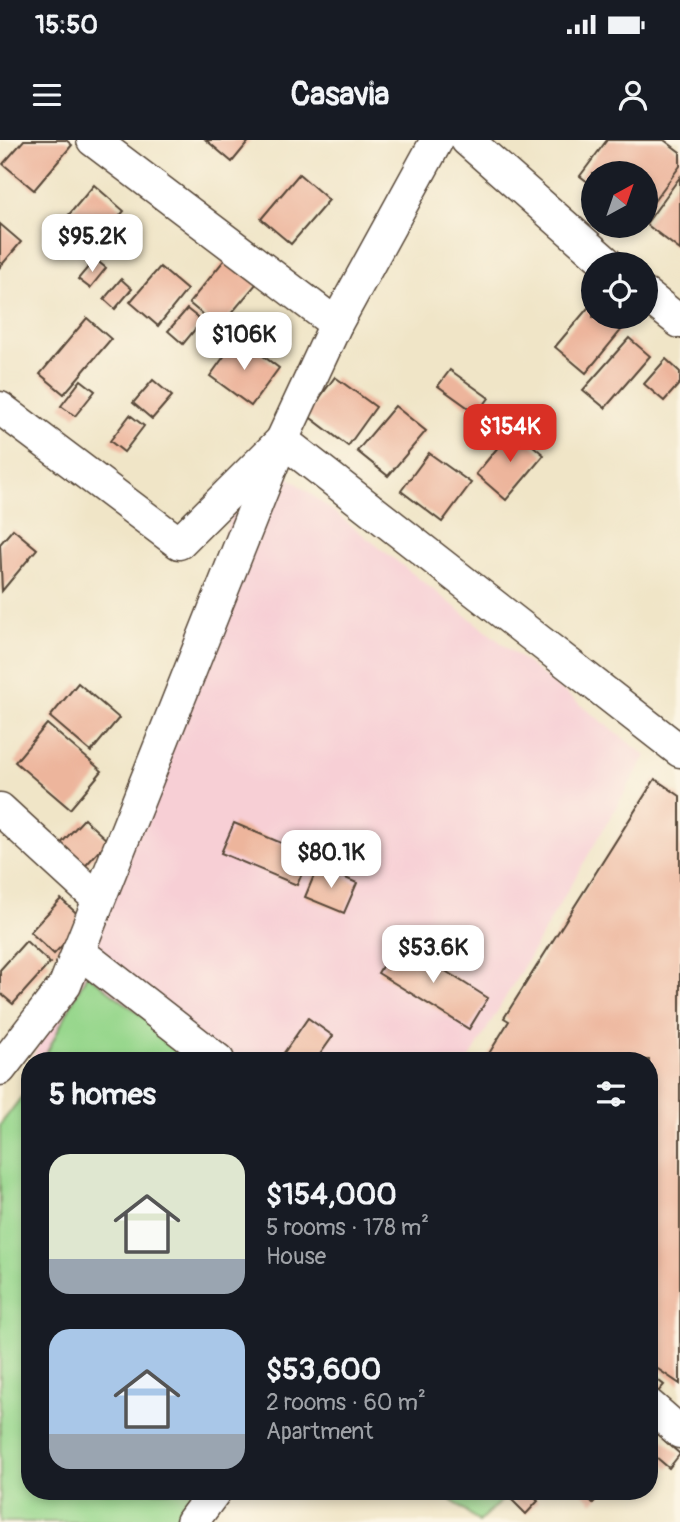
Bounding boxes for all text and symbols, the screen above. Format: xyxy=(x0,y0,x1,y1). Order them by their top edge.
text: 15:50 xyxy=(35,9,98,41)
text: Casavia xyxy=(291,75,389,115)
icon: menu xyxy=(28,76,66,114)
icon: person xyxy=(614,76,652,114)
north arrow xyxy=(581,161,658,238)
map controls xyxy=(581,161,658,329)
pin: $95.2K xyxy=(35,214,149,274)
text: $95.2K xyxy=(58,222,126,251)
button: locate xyxy=(581,252,658,329)
pin: $106K xyxy=(195,313,293,372)
text: $106K xyxy=(212,320,276,349)
pin: $154K xyxy=(461,404,559,464)
text: $154K xyxy=(479,412,541,441)
pin: $80.1K xyxy=(274,830,388,890)
text: $80.1K xyxy=(297,838,365,867)
pin: $53.6K xyxy=(376,926,490,985)
text: $53.6K xyxy=(398,933,468,962)
icon: filters xyxy=(592,1075,630,1113)
text: 5 homes xyxy=(49,1076,156,1113)
text: $154,000 xyxy=(266,1176,397,1213)
icon: home xyxy=(105,1182,189,1266)
text: 5 rooms · 178 m² xyxy=(266,1213,429,1242)
text: House xyxy=(266,1242,326,1271)
text: $53,600 xyxy=(266,1351,381,1388)
icon: home xyxy=(105,1357,189,1441)
text: 2 rooms · 60 m² xyxy=(266,1388,426,1417)
text: Apartment xyxy=(266,1417,373,1446)

